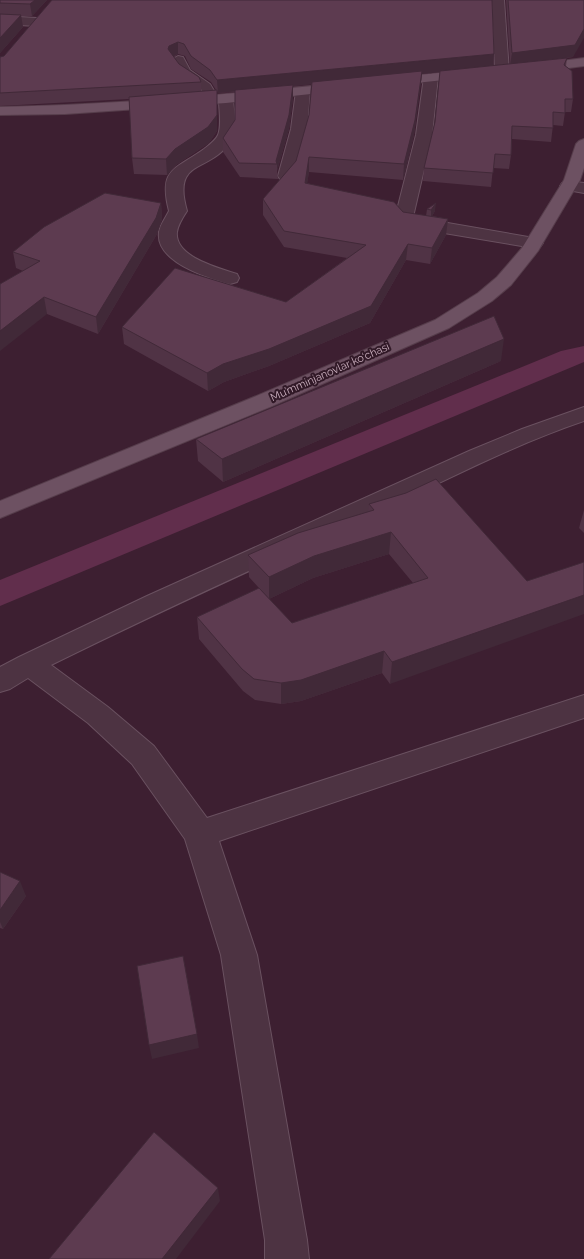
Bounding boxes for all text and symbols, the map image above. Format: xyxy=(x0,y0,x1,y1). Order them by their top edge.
street label: Mu’mminjanovlar ko‘chasi xyxy=(269,340,391,404)

